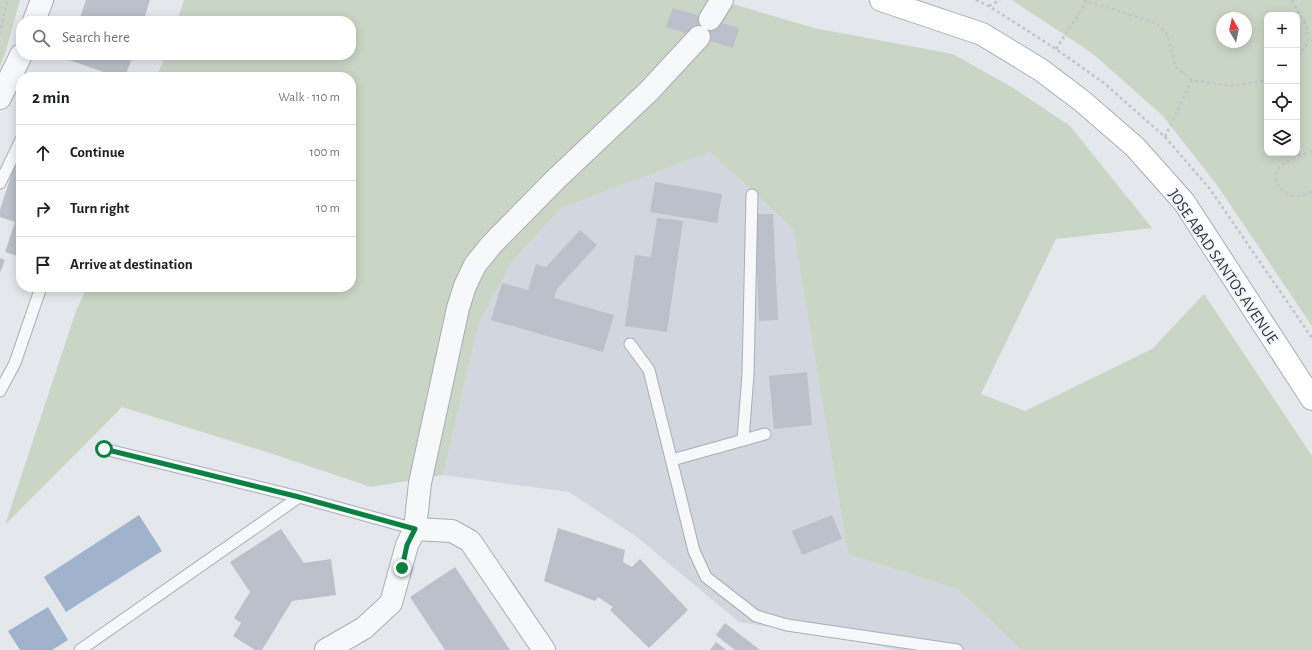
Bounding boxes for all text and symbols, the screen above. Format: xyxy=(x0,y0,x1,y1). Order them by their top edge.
north arrow xyxy=(1216,12,1252,48)
map controls xyxy=(1264,12,1300,156)
button: + xyxy=(1264,12,1300,48)
search box xyxy=(16,16,356,60)
icon: search xyxy=(30,27,52,49)
text: Search here xyxy=(62,30,130,45)
button: − xyxy=(1264,48,1300,84)
button: locate xyxy=(1264,84,1300,120)
text: 2 min xyxy=(32,89,70,106)
text: Walk · 110 m xyxy=(278,91,340,104)
button: layers xyxy=(1264,120,1300,156)
icon: ahead xyxy=(32,142,54,164)
text: Continue xyxy=(70,145,125,160)
text: 100 m xyxy=(309,146,340,159)
street label: JOSE ABAD SANTOS AVENUE xyxy=(1166,187,1281,347)
icon: right xyxy=(32,198,54,220)
text: Turn right xyxy=(70,201,129,216)
text: 10 m xyxy=(316,202,340,215)
icon: arrive xyxy=(32,254,54,276)
text: Arrive at destination xyxy=(70,257,193,272)
route start xyxy=(95,440,113,458)
route end xyxy=(393,559,411,577)

